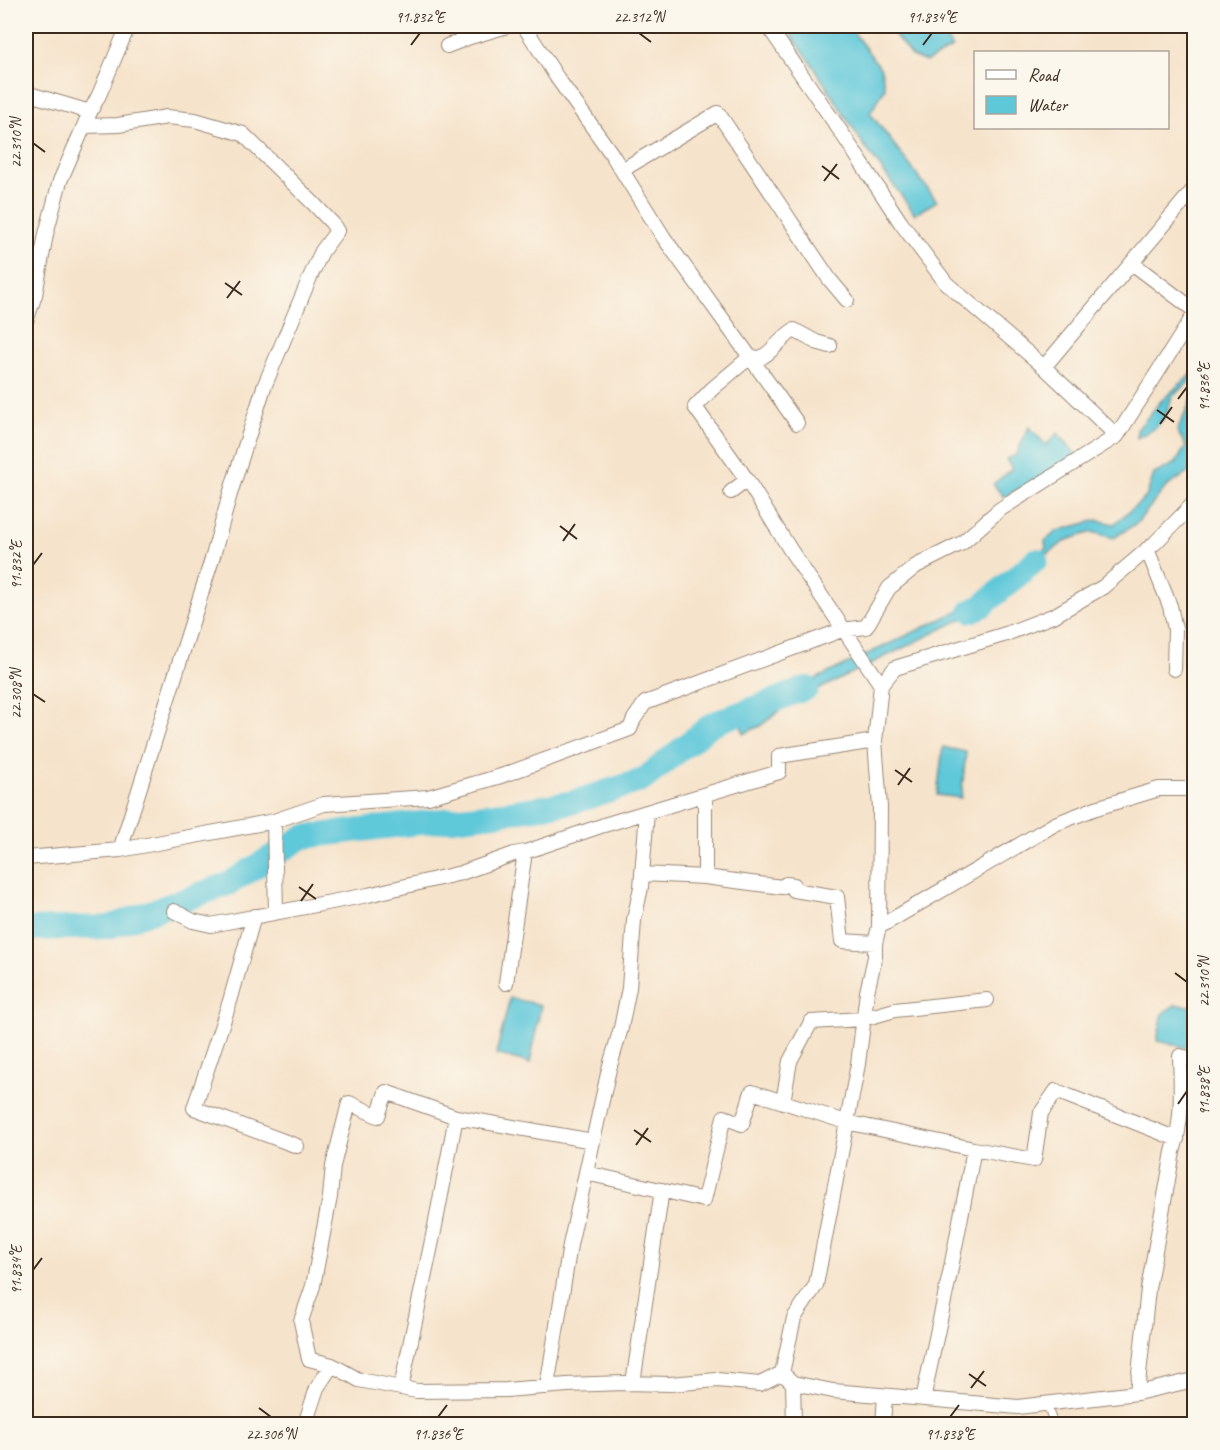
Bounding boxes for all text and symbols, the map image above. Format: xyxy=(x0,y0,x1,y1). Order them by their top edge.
text: 91.832°E xyxy=(396,8,447,27)
text: 22.312°N xyxy=(614,8,667,27)
text: 91.834°E xyxy=(908,8,959,27)
legend xyxy=(974,51,1169,129)
text: Road xyxy=(1028,64,1061,86)
text: Water xyxy=(1028,94,1069,116)
text: 22.310°N xyxy=(7,115,26,168)
text: 91.836°E xyxy=(1195,360,1214,411)
text: 91.832°E xyxy=(7,538,26,589)
text: 22.308°N xyxy=(7,666,26,719)
text: 22.310°N xyxy=(1195,954,1214,1007)
text: 91.838°E xyxy=(1195,1064,1214,1115)
text: 91.834°E xyxy=(7,1243,26,1294)
text: 22.306°N xyxy=(246,1425,299,1444)
text: 91.836°E xyxy=(414,1425,465,1444)
text: 91.838°E xyxy=(926,1425,977,1444)

